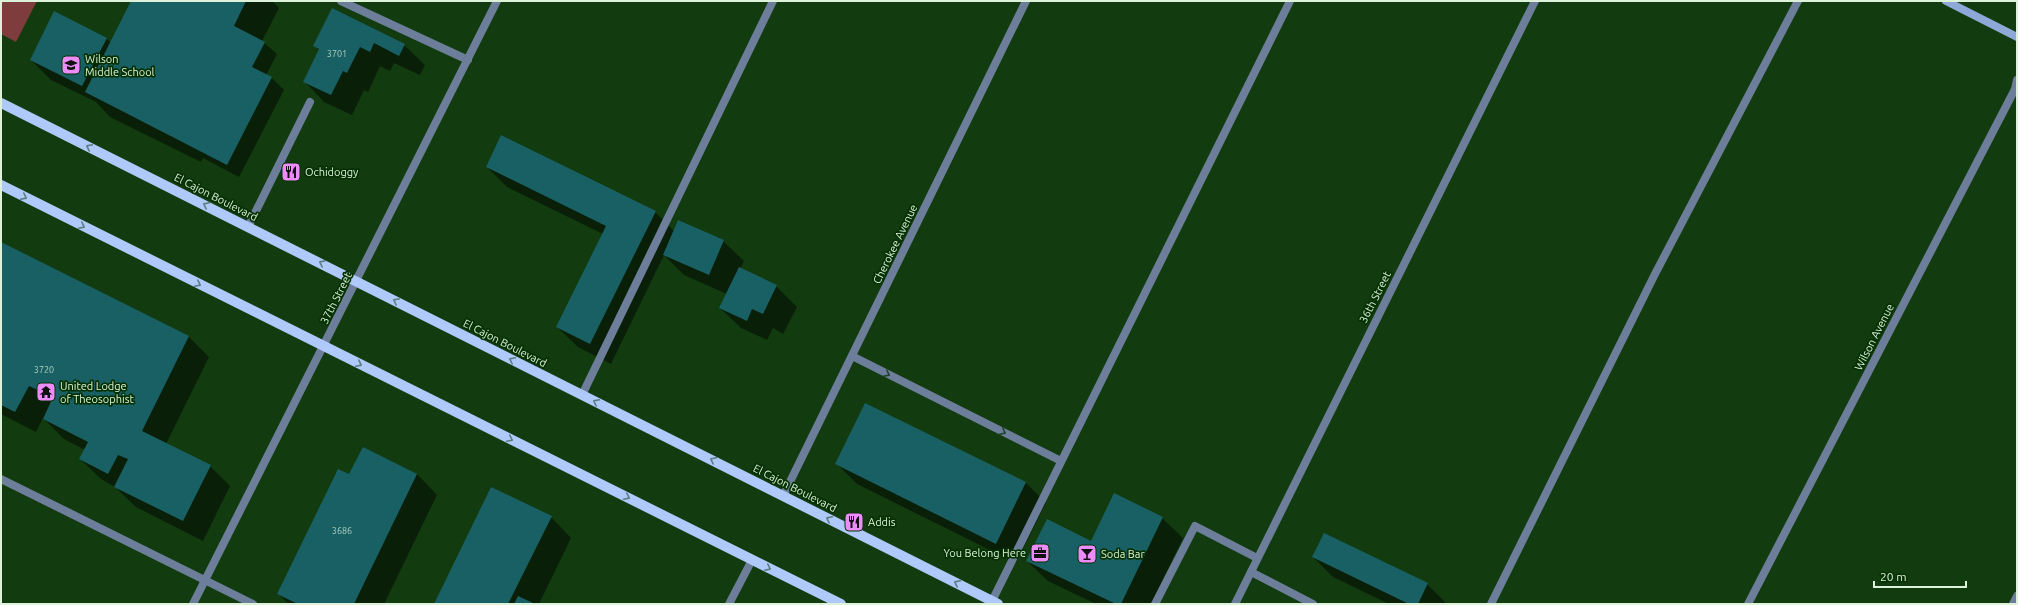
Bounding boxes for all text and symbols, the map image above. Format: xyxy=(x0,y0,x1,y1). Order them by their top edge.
house number: 3701 xyxy=(327,49,347,59)
place label: Wilson Middle School xyxy=(85,53,155,78)
school or university icon: Wilson Middle School xyxy=(60,54,82,76)
one-way arrow xyxy=(86,144,94,152)
restaurant icon: Ochidoggy xyxy=(280,161,302,183)
place label: Ochidoggy xyxy=(305,166,359,178)
street label: El Cajon Boulevard xyxy=(172,171,260,223)
one-way arrow xyxy=(20,192,27,200)
street label: Cherokee Avenue xyxy=(871,202,919,286)
one-way arrow xyxy=(202,203,210,210)
one-way arrow xyxy=(78,221,85,229)
one-way arrow xyxy=(319,261,326,268)
street label: 36th Street xyxy=(1357,269,1393,325)
street label: 37th Street xyxy=(318,270,354,326)
one-way arrow xyxy=(194,279,202,287)
one-way arrow xyxy=(393,298,400,306)
street label: Wilson Avenue xyxy=(1852,302,1896,372)
street label: El Cajon Boulevard xyxy=(461,317,549,369)
one-way arrow xyxy=(509,357,516,364)
one-way arrow xyxy=(355,359,362,367)
house number: 3720 xyxy=(34,365,54,375)
one-way arrow xyxy=(883,369,890,376)
place label: United Lodge of Theosophist xyxy=(60,380,134,405)
temple icon: United Lodge of Theosophist xyxy=(35,381,57,403)
one-way arrow xyxy=(593,399,601,407)
one-way arrow xyxy=(999,427,1006,435)
one-way arrow xyxy=(506,434,514,442)
one-way arrow xyxy=(709,457,717,465)
street label: El Cajon Boulevard xyxy=(751,462,839,514)
one-way arrow xyxy=(623,492,630,500)
restaurant icon: Addis xyxy=(843,511,865,533)
one-way arrow xyxy=(825,516,833,524)
place label: Addis xyxy=(868,516,896,528)
house number: 3686 xyxy=(332,526,352,536)
office icon: You Belong Here xyxy=(1029,542,1051,564)
bar icon: Soda Bar xyxy=(1076,543,1098,565)
place label: You Belong Here xyxy=(943,547,1026,559)
place label: Soda Bar xyxy=(1101,548,1145,560)
one-way arrow xyxy=(764,563,771,571)
scale bar xyxy=(1874,563,1966,589)
text: 20 m xyxy=(1880,570,1907,583)
one-way arrow xyxy=(954,581,962,588)

